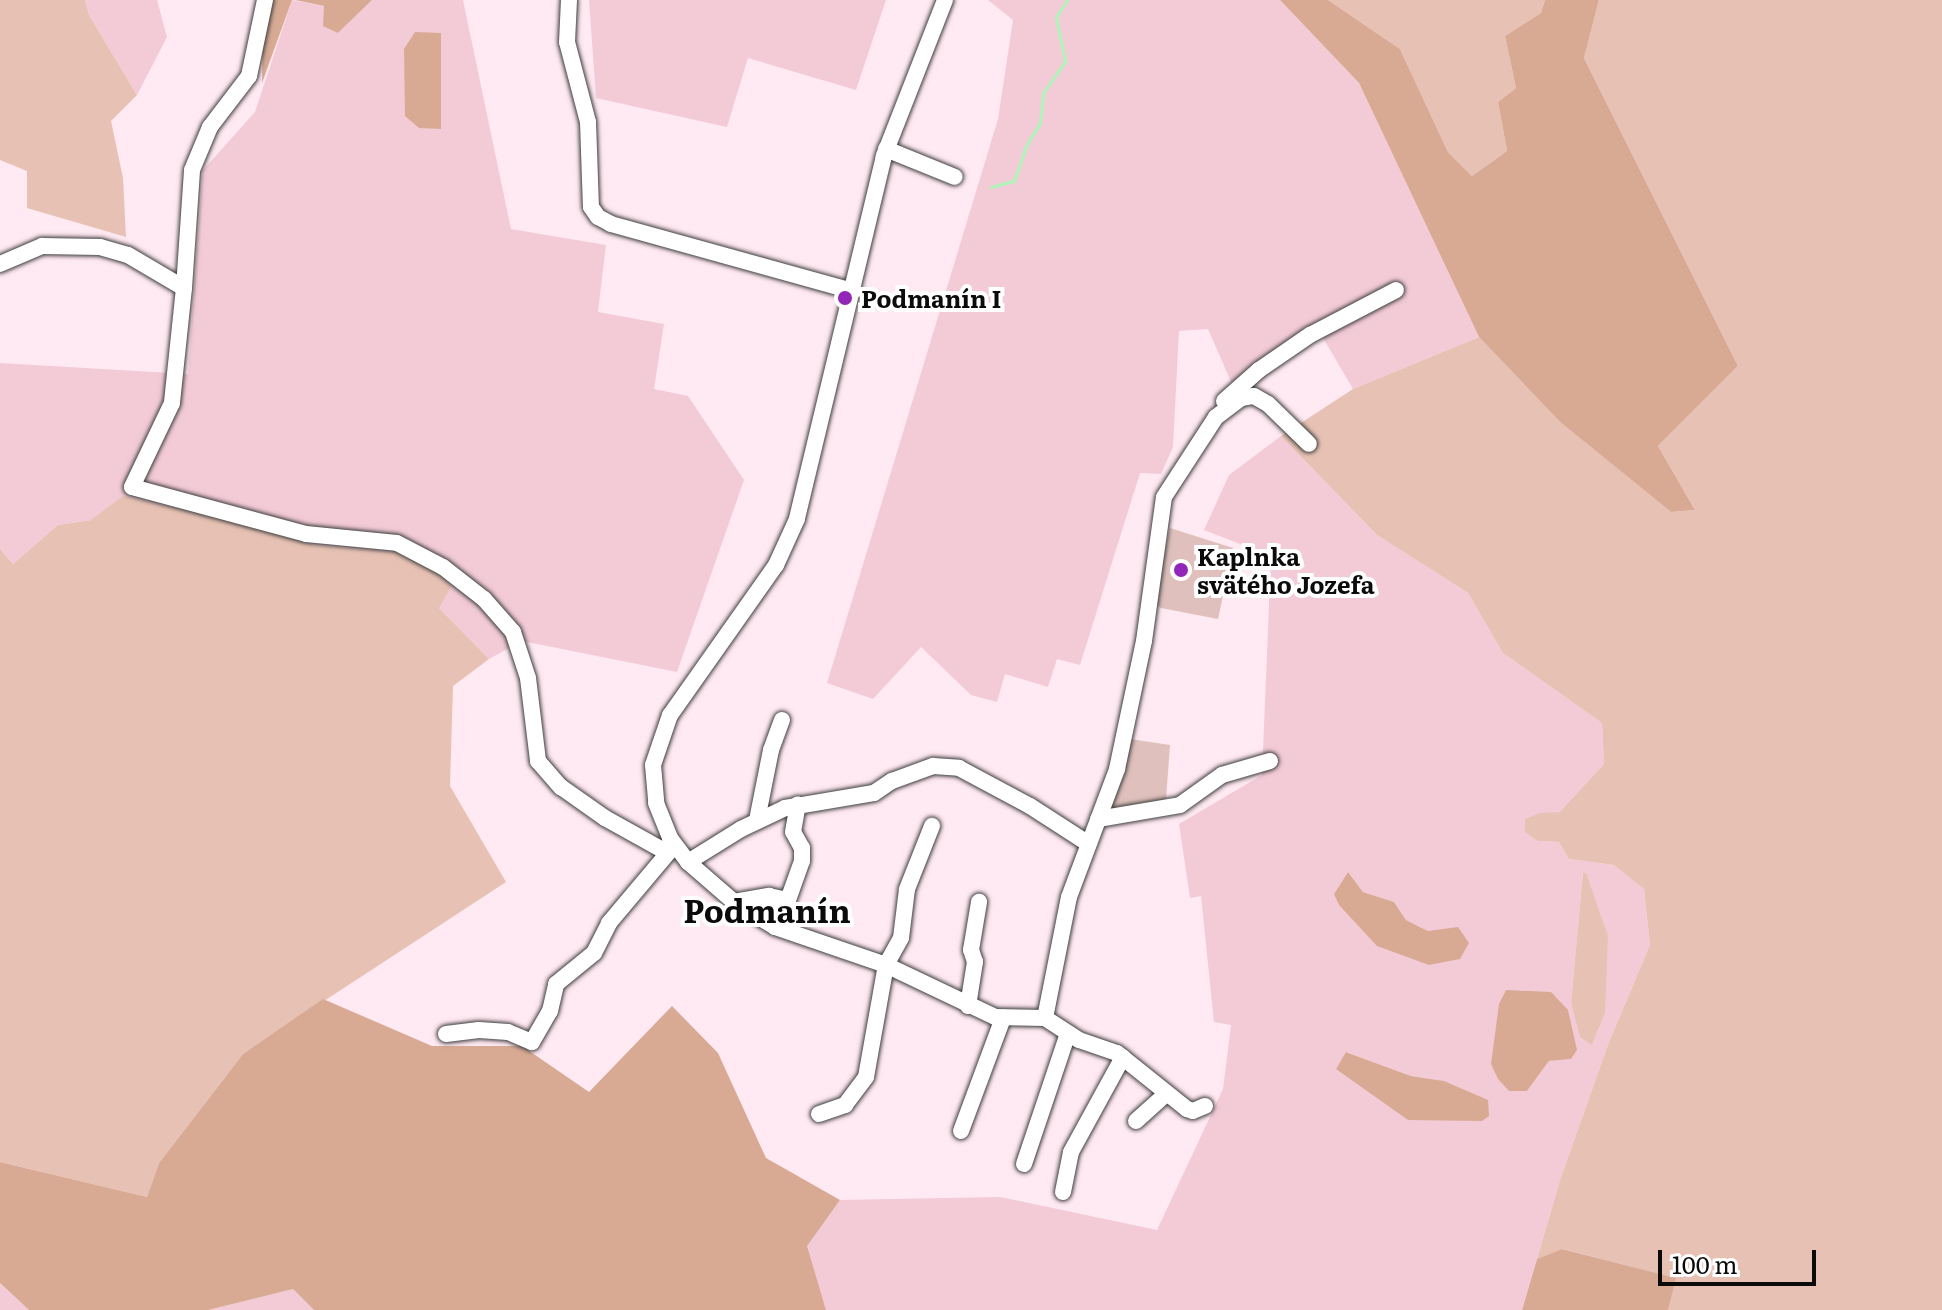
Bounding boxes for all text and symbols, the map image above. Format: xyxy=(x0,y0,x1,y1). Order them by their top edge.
place label: Podmanín I xyxy=(861,284,1002,312)
marker: Podmanín I xyxy=(836,289,854,307)
place label: Kaplnka svätého Jozefa xyxy=(1197,542,1375,598)
marker: Kaplnka svätého Jozefa xyxy=(1172,561,1190,579)
district label: Podmanín xyxy=(683,890,851,928)
scale bar xyxy=(1662,1234,1820,1284)
text: 100 m xyxy=(1672,1246,1738,1281)

